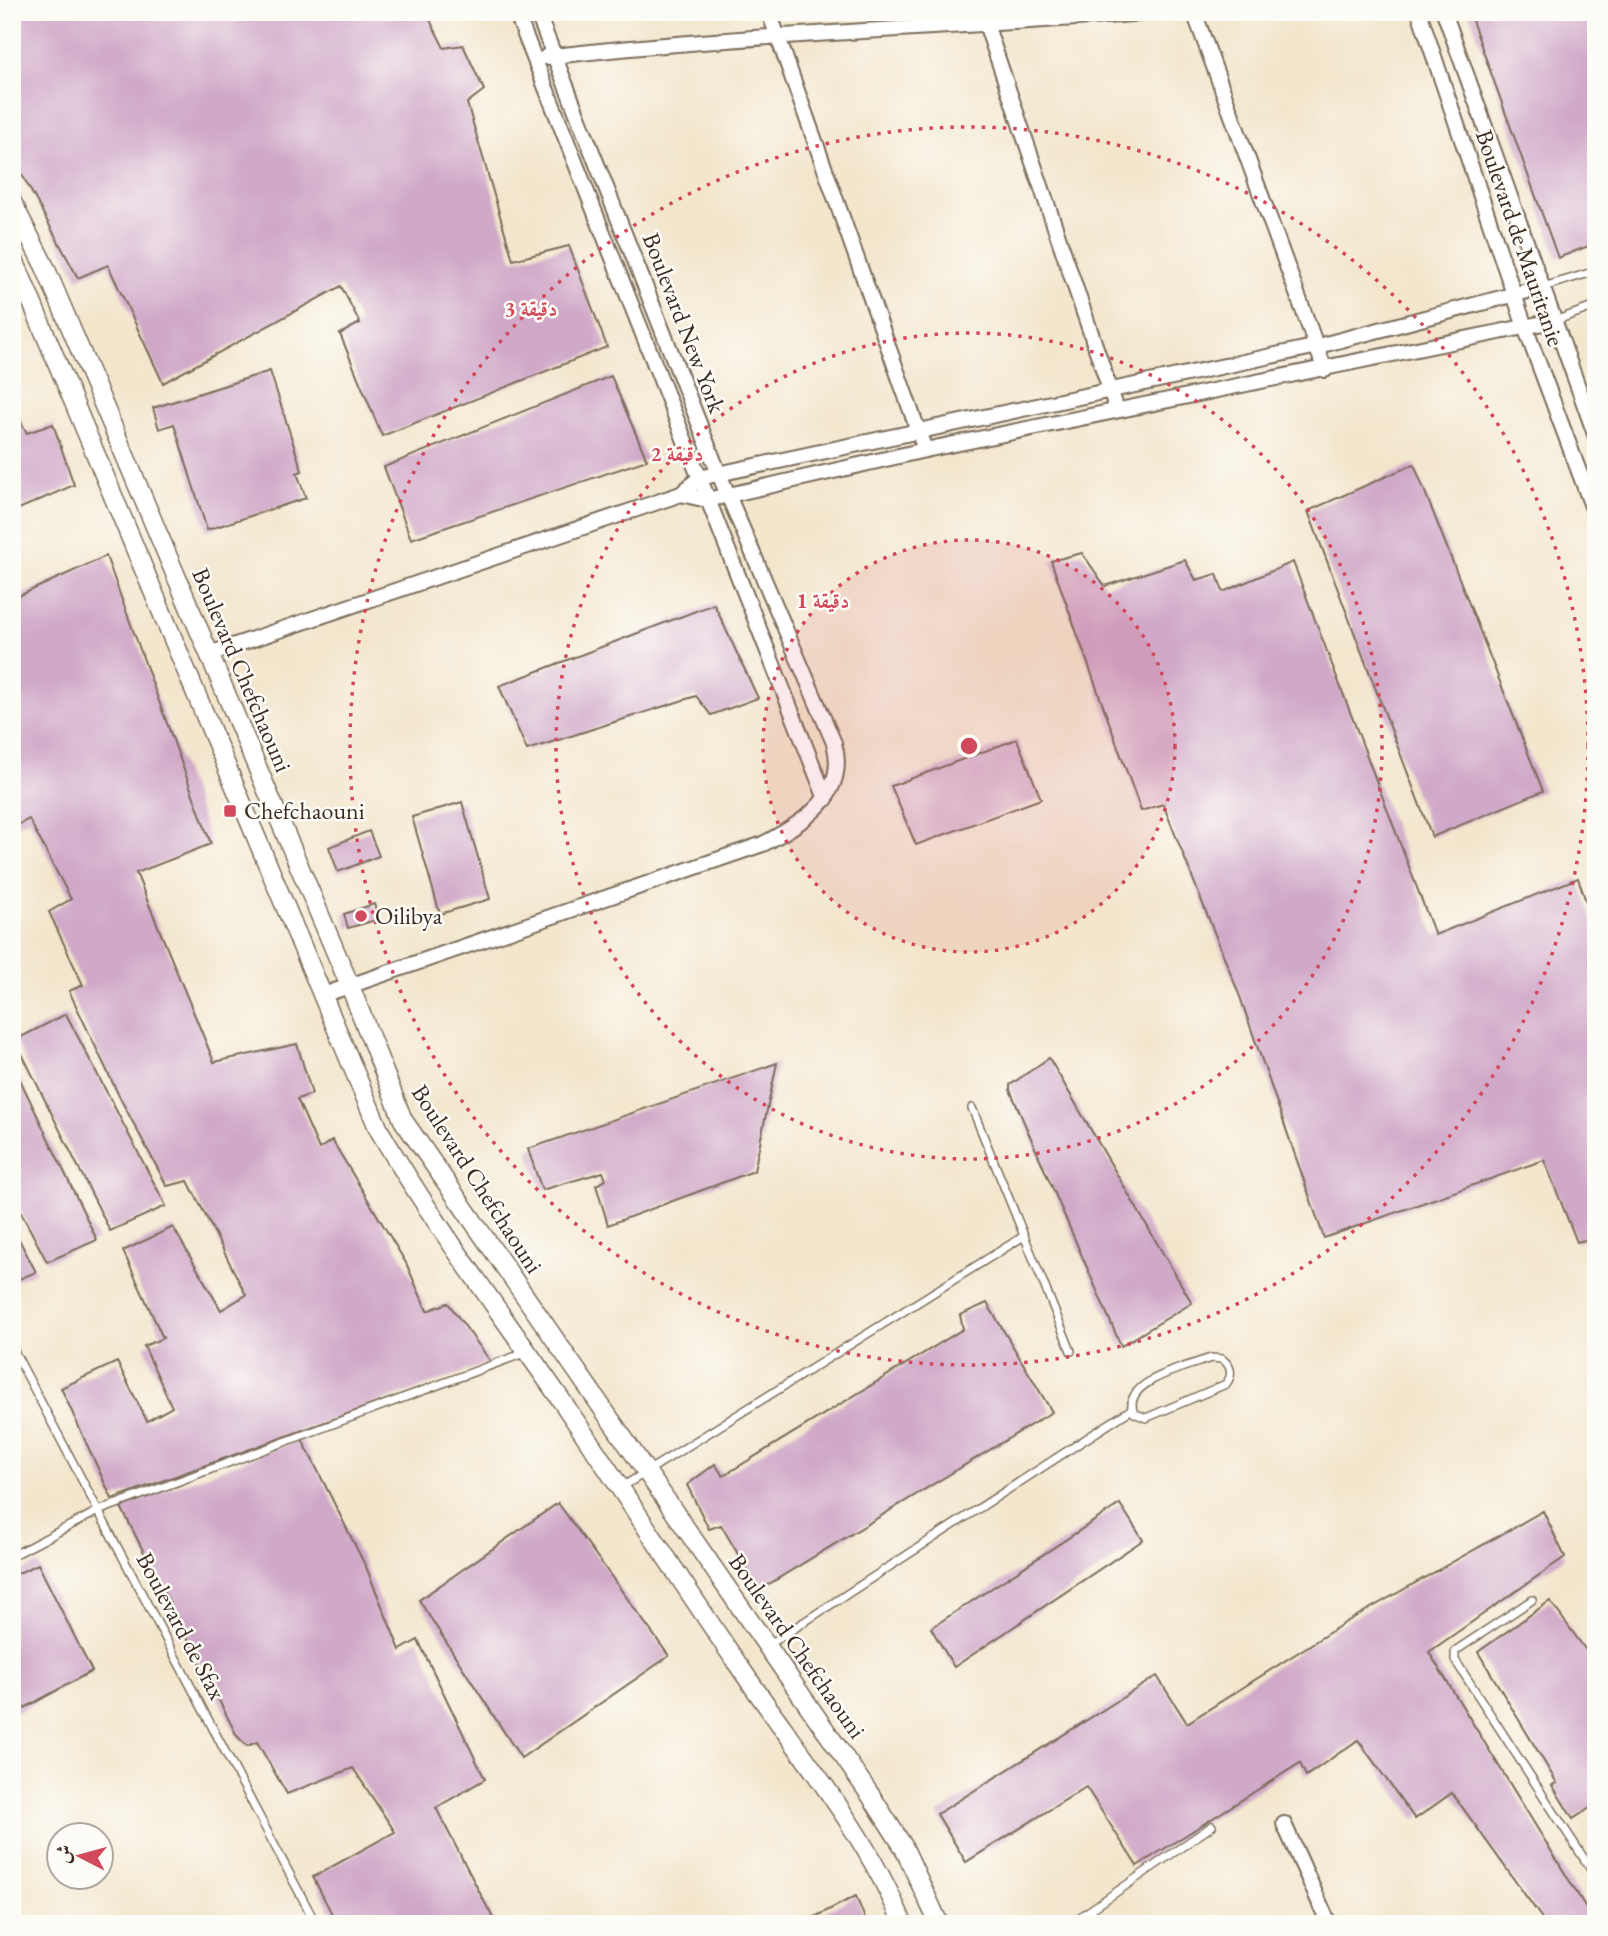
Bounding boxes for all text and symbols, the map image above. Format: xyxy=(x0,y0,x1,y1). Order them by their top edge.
street label: Boulevard de Mauritanie xyxy=(1469,125,1572,350)
street label: Boulevard New York xyxy=(636,228,733,418)
text: 3 دقيقة xyxy=(505,295,557,322)
text: 2 دقيقة xyxy=(651,440,703,467)
street label: Boulevard Chefchaouni xyxy=(185,563,300,777)
text: 1 دقيقة xyxy=(797,587,849,614)
centre of rings xyxy=(957,734,981,758)
place label: Chefchaouni xyxy=(244,795,365,826)
marker: Chefchaouni xyxy=(222,803,238,819)
place label: Oilibya xyxy=(375,900,443,931)
marker: Oilibya xyxy=(353,908,369,924)
street label: Boulevard Chefchaouni xyxy=(405,1078,550,1279)
street label: Boulevard de Sfax xyxy=(130,1547,234,1706)
street label: Boulevard Chefchaouni xyxy=(722,1547,873,1744)
north arrow xyxy=(46,1820,116,1890)
text: ش xyxy=(50,1844,77,1865)

